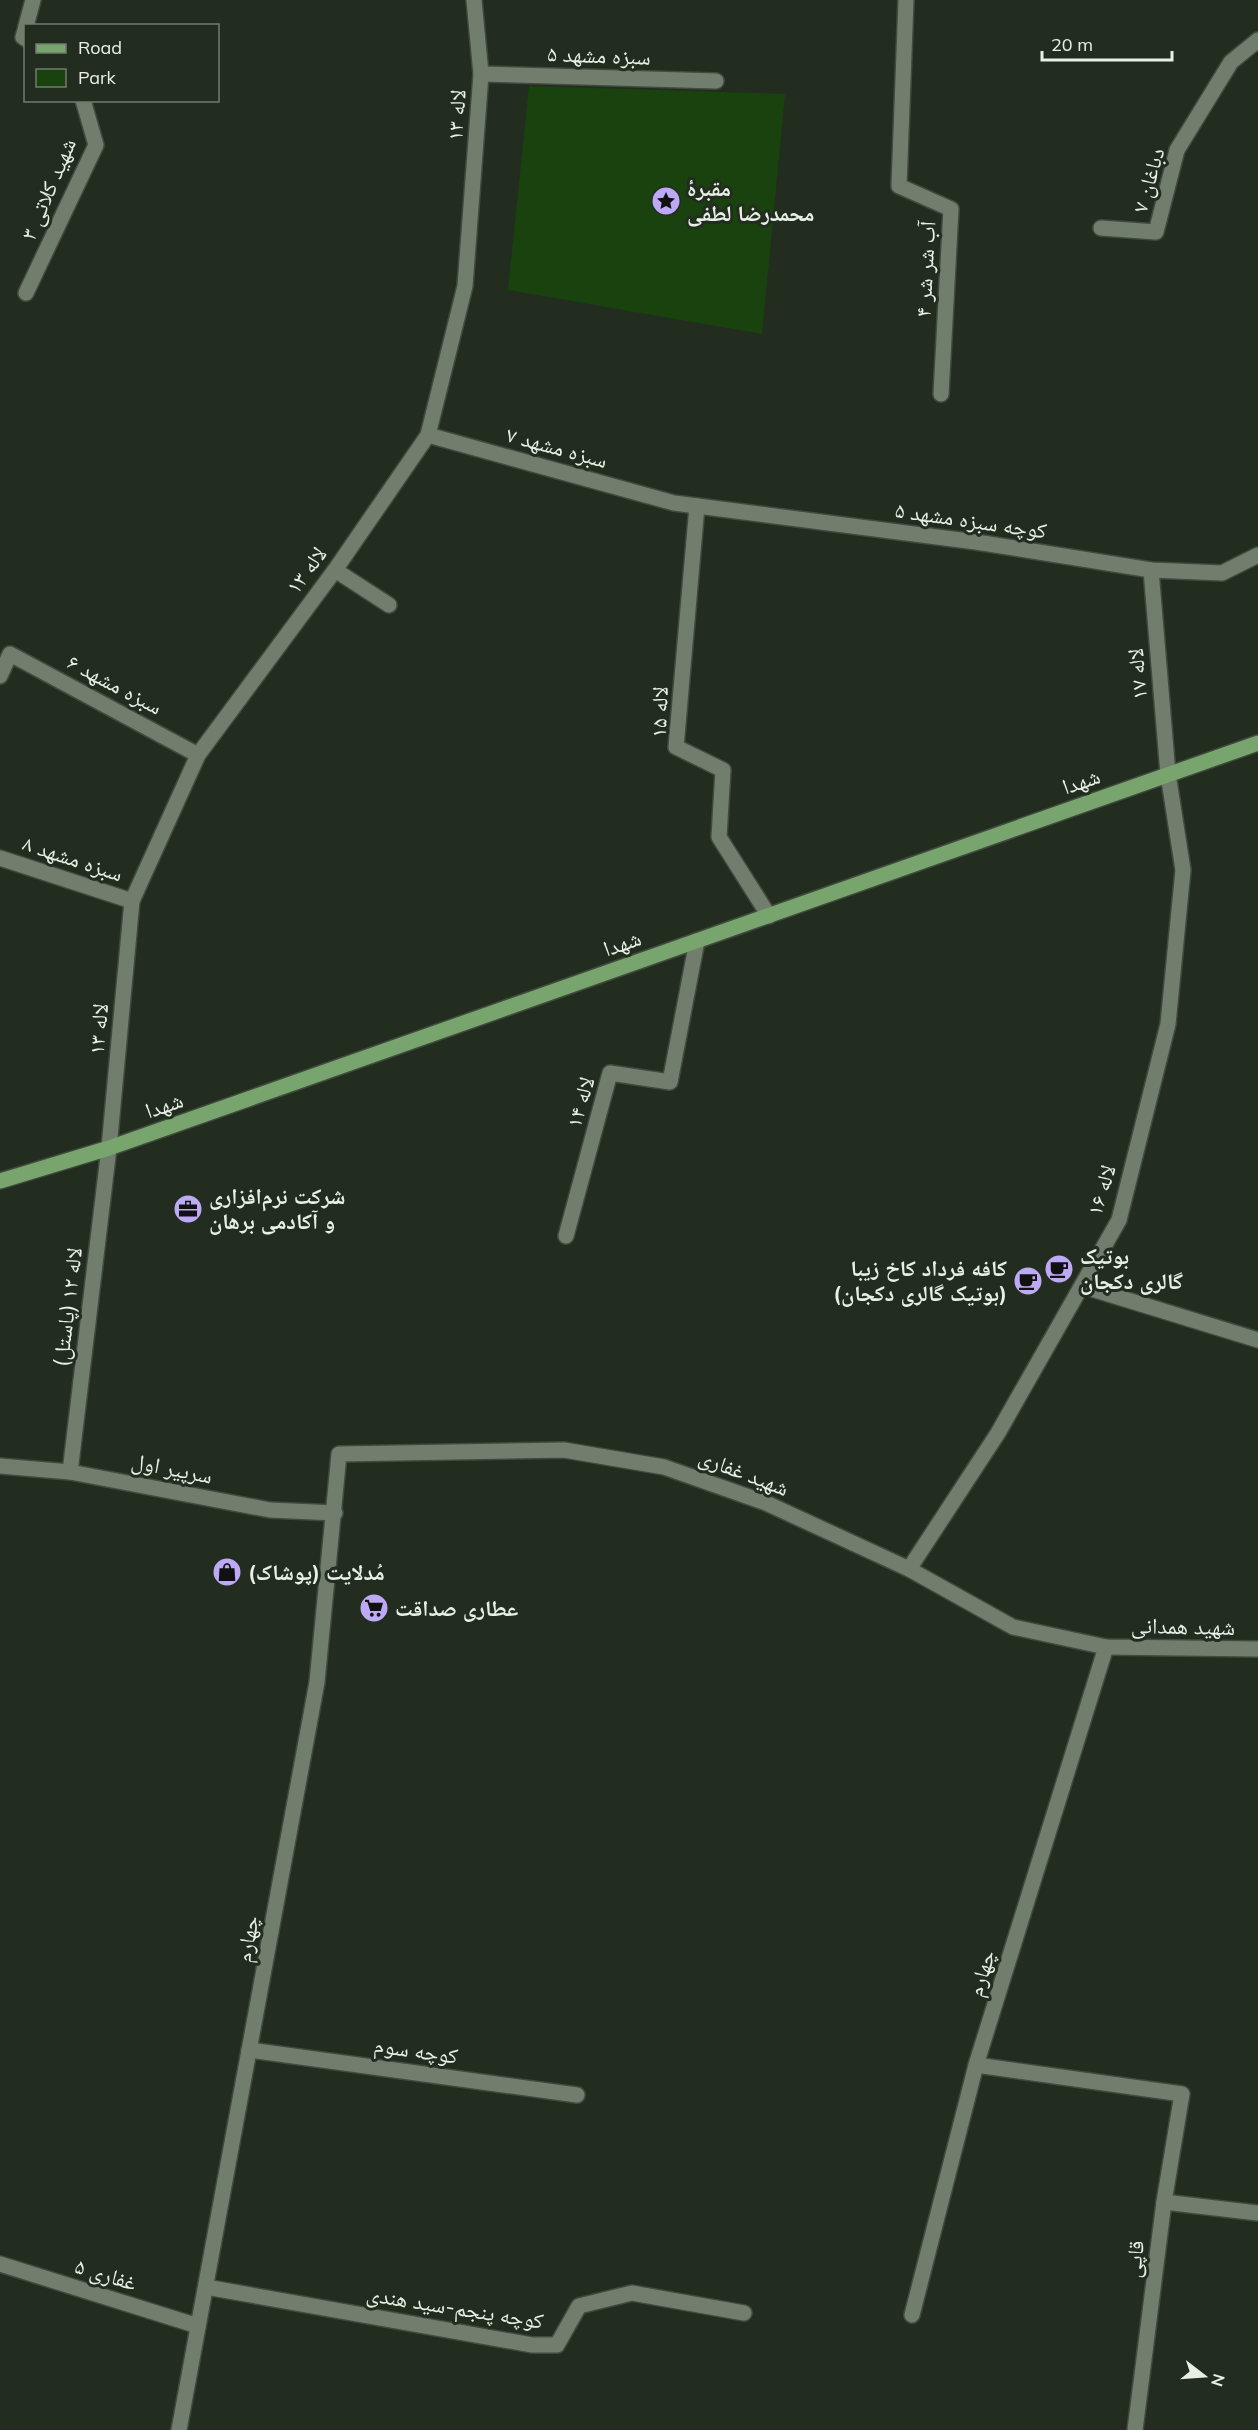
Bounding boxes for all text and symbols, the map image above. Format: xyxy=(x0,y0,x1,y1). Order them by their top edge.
legend xyxy=(24,24,219,102)
scale bar xyxy=(1042,24,1172,62)
text: 20 m xyxy=(1051,33,1093,56)
text: Road xyxy=(78,36,122,59)
street label: ۵ سبزه مشهد xyxy=(547,39,651,71)
text: Park xyxy=(78,66,117,89)
street label: لاله ۱۳ xyxy=(440,88,472,142)
street label: ۳ شهید کلاتی xyxy=(14,134,82,244)
street label: ۷ دباغان xyxy=(1125,144,1171,216)
place label: مقبرهٔ محمدرضا لطفی xyxy=(687,174,814,227)
place icon: مقبرهٔ محمدرضا لطفی xyxy=(650,185,682,217)
street label: ۴ آب شر شر xyxy=(909,220,942,318)
street label: ۷ سبزه مشهد xyxy=(503,420,611,474)
street label: کوچه سبزه مشهد ۵ xyxy=(893,496,1049,544)
street label: لاله ۱۳ xyxy=(280,541,332,599)
street label: ۶ سبزه مشهد xyxy=(63,647,167,721)
street label: ۱۷ لاله xyxy=(1121,647,1153,701)
street label: ۱۵ لاله xyxy=(644,686,674,738)
street label: شهدا xyxy=(1058,761,1104,801)
street label: ۸ سبزه مشهد xyxy=(19,829,127,887)
street label: شهدا xyxy=(599,923,645,963)
street label: لاله ۱۳ xyxy=(82,1002,114,1056)
street label: ۱۴ لاله xyxy=(559,1073,601,1131)
street label: شهدا xyxy=(141,1085,187,1125)
street label: لاله ۱۶ xyxy=(1080,1161,1122,1219)
place label: شرکت نرم‌افزاری و آکادمی برهان xyxy=(209,1182,346,1235)
office icon: شرکت نرم‌افزاری و آکادمی برهان xyxy=(172,1193,204,1225)
place label: بوتیک گالری دکجان xyxy=(1080,1242,1183,1295)
street label: لاله ۱۲ (پاستل) xyxy=(46,1246,88,1368)
cafe icon: بوتیک گالری دکجان xyxy=(1043,1253,1075,1285)
place label: کافه فرداد کاخ زیبا (بوتیک گالری دکجان) xyxy=(833,1254,1007,1307)
cafe icon: کافه فرداد کاخ زیبا (بوتیک گالری دکجان) xyxy=(1012,1265,1044,1297)
street label: شهید غفاری xyxy=(695,1442,793,1502)
street label: سرپیر اول xyxy=(129,1446,215,1490)
shop icon: مُدلایت (پوشاک) xyxy=(211,1556,243,1588)
place label: مُدلایت (پوشاک) xyxy=(248,1558,385,1586)
supermarket icon: عطاری صداقت xyxy=(358,1592,390,1624)
place label: عطاری صداقت xyxy=(395,1594,518,1622)
street label: شهید همدانی xyxy=(1131,1611,1235,1641)
street label: چهارم xyxy=(229,1913,266,1965)
street label: چهارم xyxy=(961,1946,1002,2000)
street label: کوچه سوم xyxy=(372,2030,460,2071)
street label: قاپی xyxy=(1118,2239,1150,2279)
street label: غفاری ۵ xyxy=(72,2251,140,2297)
street label: کوچه پنجم-سید هندی xyxy=(364,2279,546,2336)
north arrow xyxy=(1174,2346,1234,2406)
text: N xyxy=(1207,2372,1230,2389)

